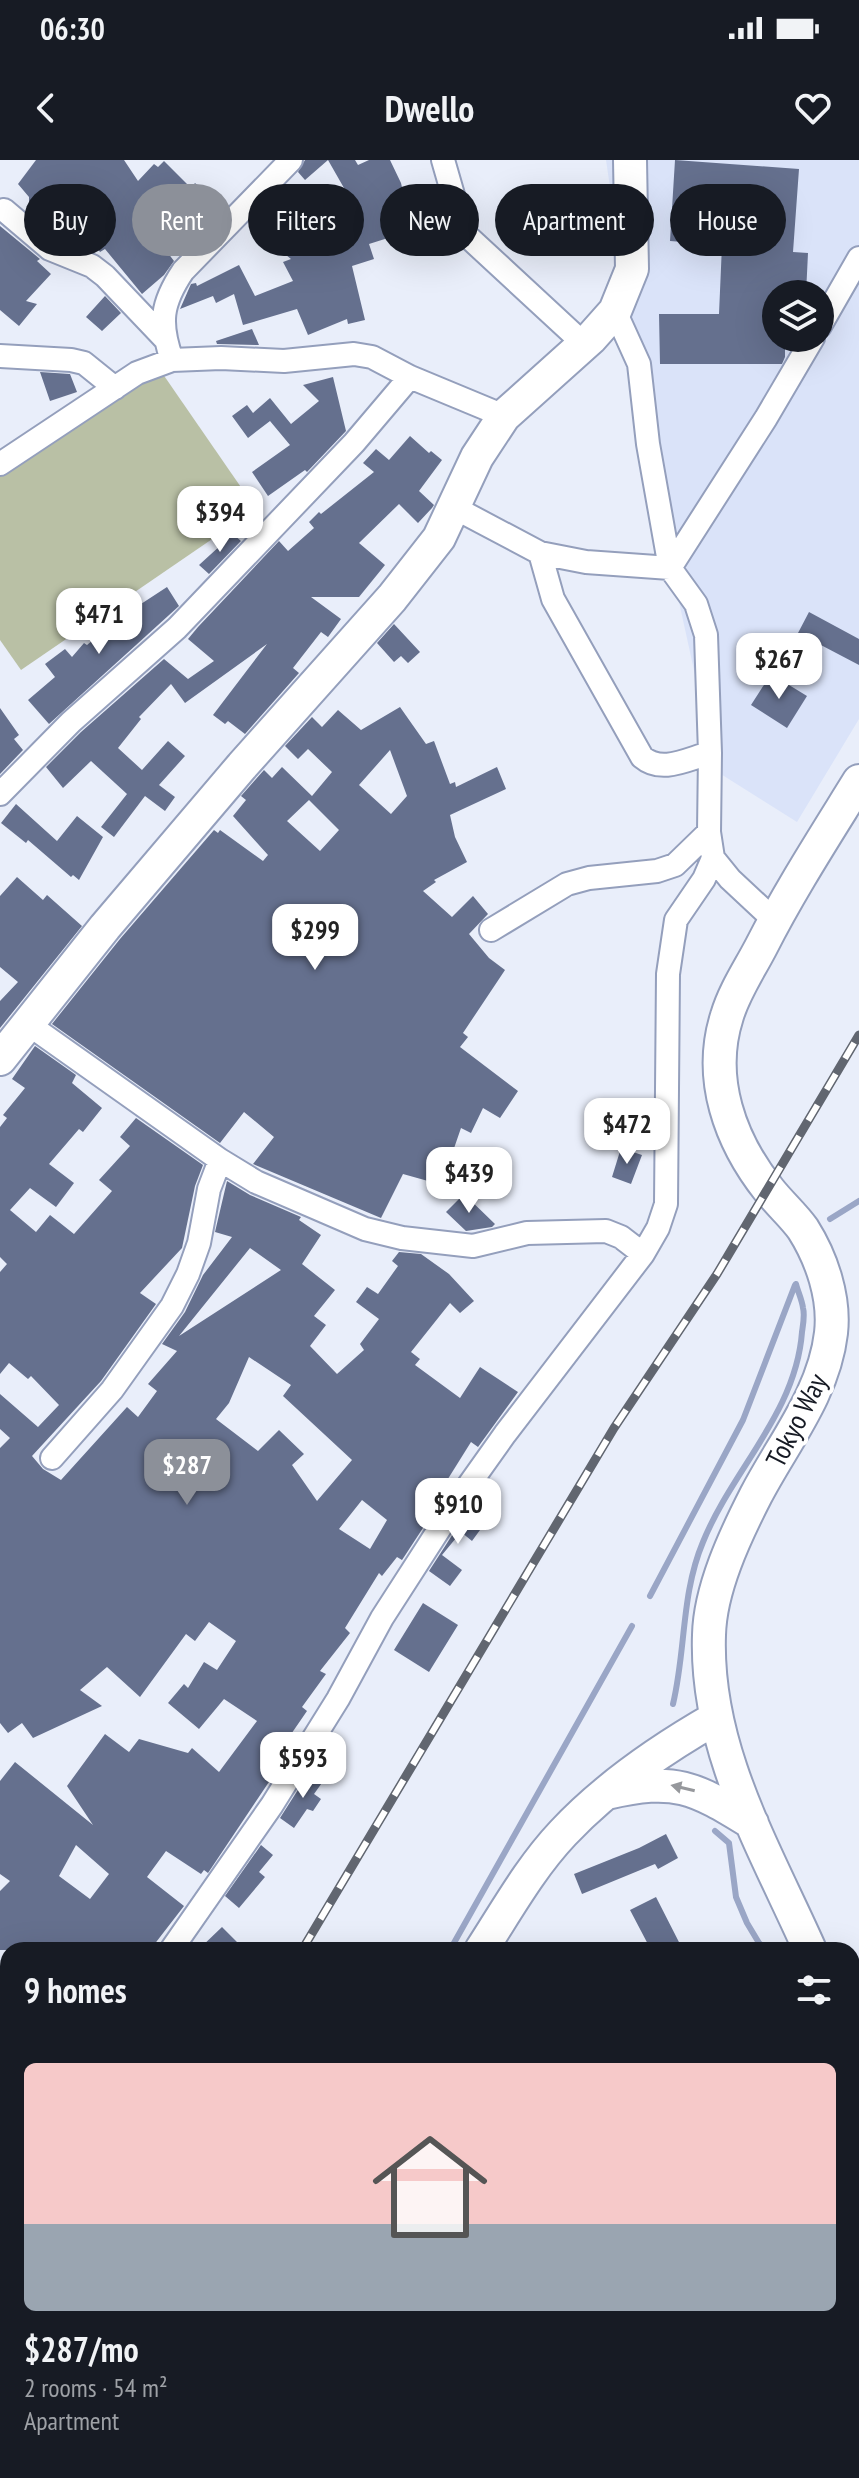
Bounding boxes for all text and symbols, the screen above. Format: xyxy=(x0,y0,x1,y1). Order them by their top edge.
text: 06:30 xyxy=(40,9,105,48)
text: Dwello xyxy=(385,85,474,132)
icon: back xyxy=(24,86,68,130)
icon: heart xyxy=(791,86,835,130)
chip: Buy xyxy=(24,184,116,256)
chip: Rent xyxy=(132,184,232,256)
chip: Filters xyxy=(248,184,364,256)
chip: New xyxy=(380,184,479,256)
chip: Apartment xyxy=(495,184,654,256)
chip: House xyxy=(670,184,786,256)
map controls xyxy=(762,280,834,352)
button: layers xyxy=(762,280,834,352)
pin: $394 xyxy=(173,486,267,554)
text: $394 xyxy=(195,495,245,528)
pin: $471 xyxy=(52,588,146,656)
text: $471 xyxy=(74,597,124,630)
pin: $267 xyxy=(732,633,826,701)
text: $267 xyxy=(754,642,804,675)
pin: $299 xyxy=(268,904,362,972)
text: $299 xyxy=(290,913,340,946)
pin: $472 xyxy=(580,1098,674,1166)
text: $472 xyxy=(602,1107,652,1140)
pin: $439 xyxy=(422,1147,516,1215)
text: $439 xyxy=(444,1156,494,1189)
street label: Tokyo Way xyxy=(757,1366,835,1473)
pin: $287 xyxy=(140,1439,234,1507)
text: $287 xyxy=(162,1448,212,1481)
pin: $910 xyxy=(411,1478,505,1546)
text: $910 xyxy=(433,1487,483,1520)
pin: $593 xyxy=(256,1732,350,1800)
text: $593 xyxy=(278,1741,328,1774)
one-way arrow xyxy=(670,1782,695,1794)
text: 9 homes xyxy=(24,1968,127,2012)
icon: filters xyxy=(792,1968,836,2012)
icon: home xyxy=(358,2115,502,2259)
text: $287/mo xyxy=(24,2327,139,2371)
text: 2 rooms · 54 m² xyxy=(24,2371,168,2404)
text: Apartment xyxy=(24,2404,119,2437)

